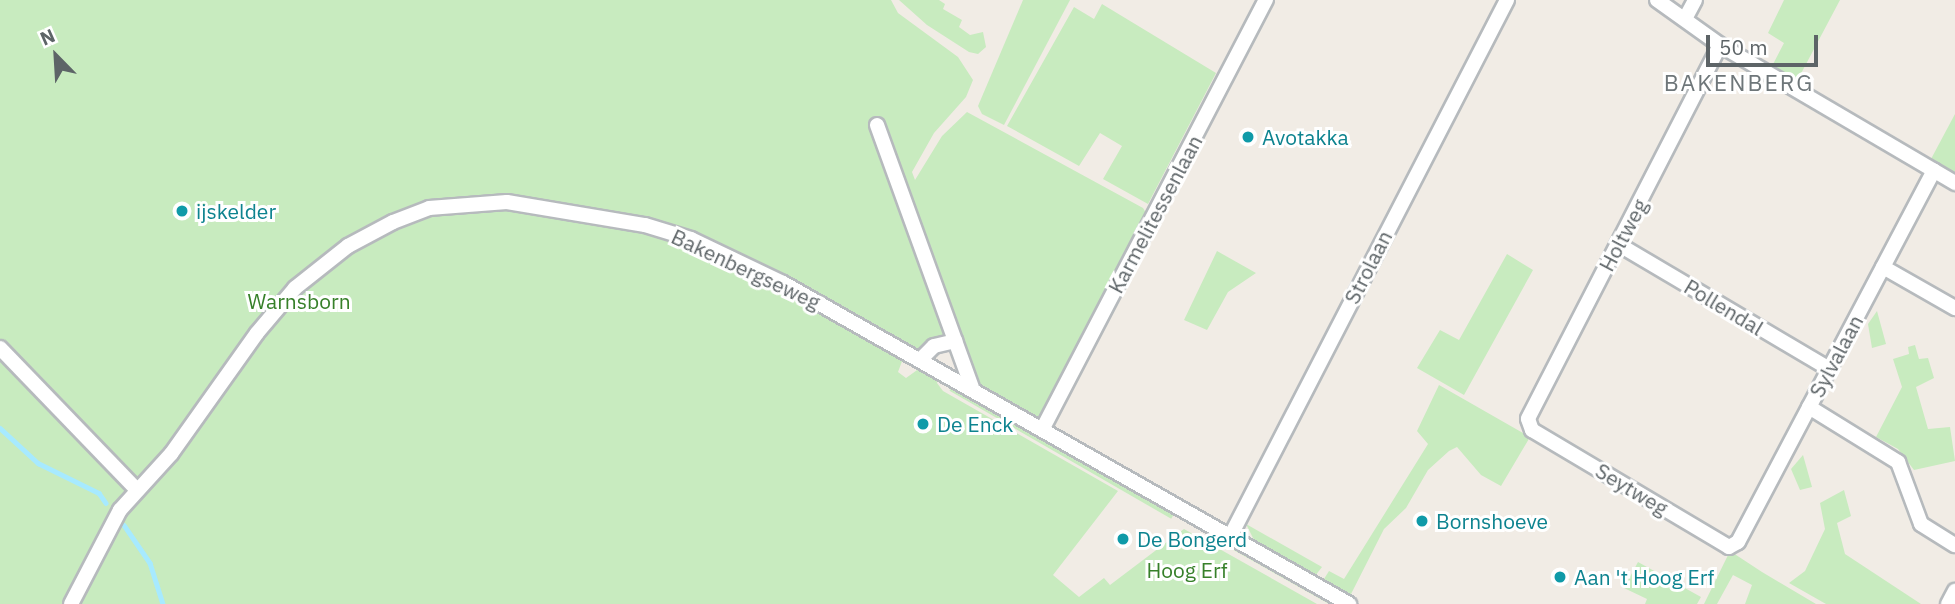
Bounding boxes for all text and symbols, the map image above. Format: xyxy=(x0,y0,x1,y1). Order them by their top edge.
north arrow xyxy=(21,21,91,91)
scale bar xyxy=(1710,21,1822,65)
text: N xyxy=(36,23,59,51)
text: 50 m xyxy=(1719,33,1768,61)
district label: BAKENBERG xyxy=(1665,68,1813,96)
place label: Avotakka xyxy=(1262,124,1349,150)
marker: Avotakka xyxy=(1240,129,1256,145)
street label: Karmelitessenlaan xyxy=(1103,131,1207,297)
street label: Holtweg xyxy=(1594,195,1652,275)
place label: ijskelder xyxy=(196,198,276,224)
marker: ijskelder xyxy=(174,203,190,219)
street label: Bakenbergseweg xyxy=(668,223,824,315)
street label: Strolaan xyxy=(1339,226,1397,308)
street label: Pollendal xyxy=(1680,274,1768,340)
park label: Warnsborn xyxy=(247,288,351,314)
street label: Sylvalaan xyxy=(1804,311,1868,401)
place label: De Enck xyxy=(937,411,1013,437)
marker: De Enck xyxy=(915,416,931,432)
street label: Seytweg xyxy=(1591,458,1673,520)
place label: Bornshoeve xyxy=(1436,508,1548,534)
marker: Bornshoeve xyxy=(1414,513,1430,529)
place label: De Bongerd xyxy=(1137,526,1247,552)
marker: De Bongerd xyxy=(1115,531,1131,547)
park label: Hoog Erf xyxy=(1146,557,1228,583)
place label: Aan 't Hoog Erf xyxy=(1574,564,1714,590)
marker: Aan 't Hoog Erf xyxy=(1552,569,1568,585)

